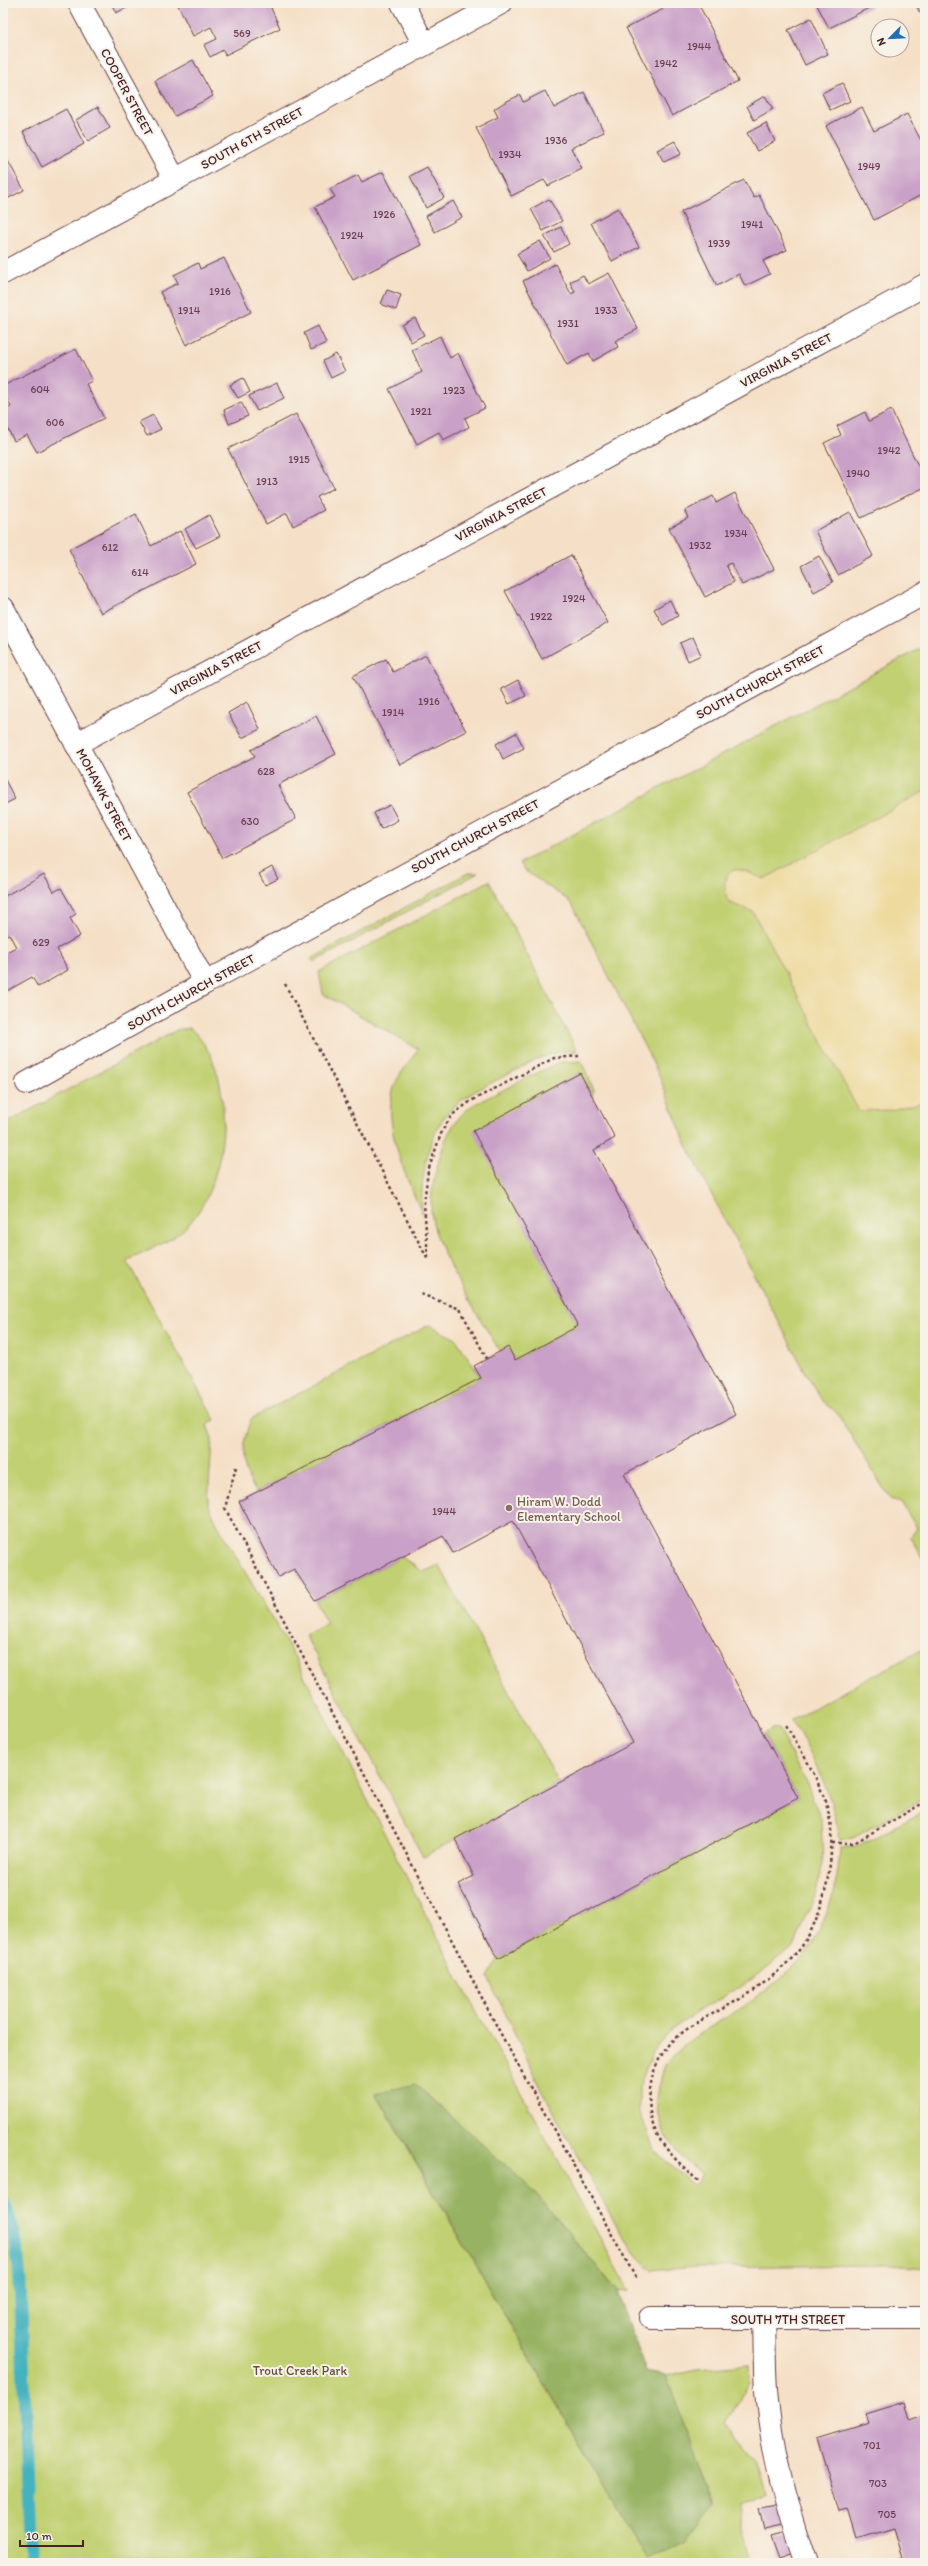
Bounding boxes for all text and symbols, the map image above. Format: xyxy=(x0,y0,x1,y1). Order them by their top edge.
north arrow xyxy=(870,18,910,58)
house number: 569 xyxy=(233,27,251,40)
text: N xyxy=(874,36,889,48)
house number: 1944 xyxy=(687,40,711,53)
street label: COOPER STREET xyxy=(98,46,157,139)
house number: 1942 xyxy=(654,57,678,70)
street label: SOUTH 6TH STREET xyxy=(198,103,307,172)
house number: 1936 xyxy=(545,134,568,147)
house number: 1934 xyxy=(498,148,522,161)
house number: 1949 xyxy=(857,160,881,173)
house number: 1926 xyxy=(373,208,395,221)
house number: 1941 xyxy=(741,218,763,231)
house number: 1924 xyxy=(340,229,364,242)
house number: 1939 xyxy=(708,237,731,250)
house number: 1916 xyxy=(209,285,231,298)
house number: 1914 xyxy=(178,304,201,317)
house number: 1933 xyxy=(595,304,617,317)
house number: 1931 xyxy=(557,317,579,330)
street label: VIRGINIA STREET xyxy=(737,329,835,391)
house number: 604 xyxy=(30,383,50,396)
house number: 1923 xyxy=(443,384,465,397)
house number: 1921 xyxy=(410,405,432,418)
house number: 606 xyxy=(46,416,64,429)
house number: 1942 xyxy=(877,444,901,457)
house number: 1915 xyxy=(288,453,310,466)
house number: 1940 xyxy=(846,467,870,480)
house number: 1913 xyxy=(256,475,278,488)
street label: VIRGINIA STREET xyxy=(452,483,550,545)
house number: 1934 xyxy=(724,527,748,540)
house number: 1932 xyxy=(689,539,712,552)
house number: 612 xyxy=(102,541,119,554)
house number: 614 xyxy=(131,566,149,579)
house number: 1924 xyxy=(562,592,586,605)
house number: 1922 xyxy=(530,610,552,623)
street label: VIRGINIA STREET xyxy=(167,637,265,699)
street label: SOUTH CHURCH STREET xyxy=(693,641,827,722)
house number: 1916 xyxy=(418,695,440,708)
house number: 1914 xyxy=(382,706,405,719)
street label: MOHAWK STREET xyxy=(73,746,135,845)
house number: 628 xyxy=(257,765,275,778)
street label: SOUTH CHURCH STREET xyxy=(408,795,542,876)
house number: 630 xyxy=(241,815,260,828)
house number: 629 xyxy=(32,936,50,949)
street label: SOUTH CHURCH STREET xyxy=(125,950,258,1033)
place label: Hiram W. Dodd Elementary School xyxy=(517,1494,621,1524)
marker: Hiram W. Dodd Elementary School xyxy=(504,1503,514,1513)
house number: 1944 xyxy=(432,1505,456,1518)
street label: SOUTH 7TH STREET xyxy=(731,2312,846,2327)
park label: Trout Creek Park xyxy=(253,2363,347,2378)
house number: 701 xyxy=(863,2439,881,2452)
house number: 703 xyxy=(869,2477,887,2490)
house number: 705 xyxy=(878,2508,896,2521)
scale bar xyxy=(20,2522,83,2548)
text: 10 m xyxy=(26,2529,52,2543)

